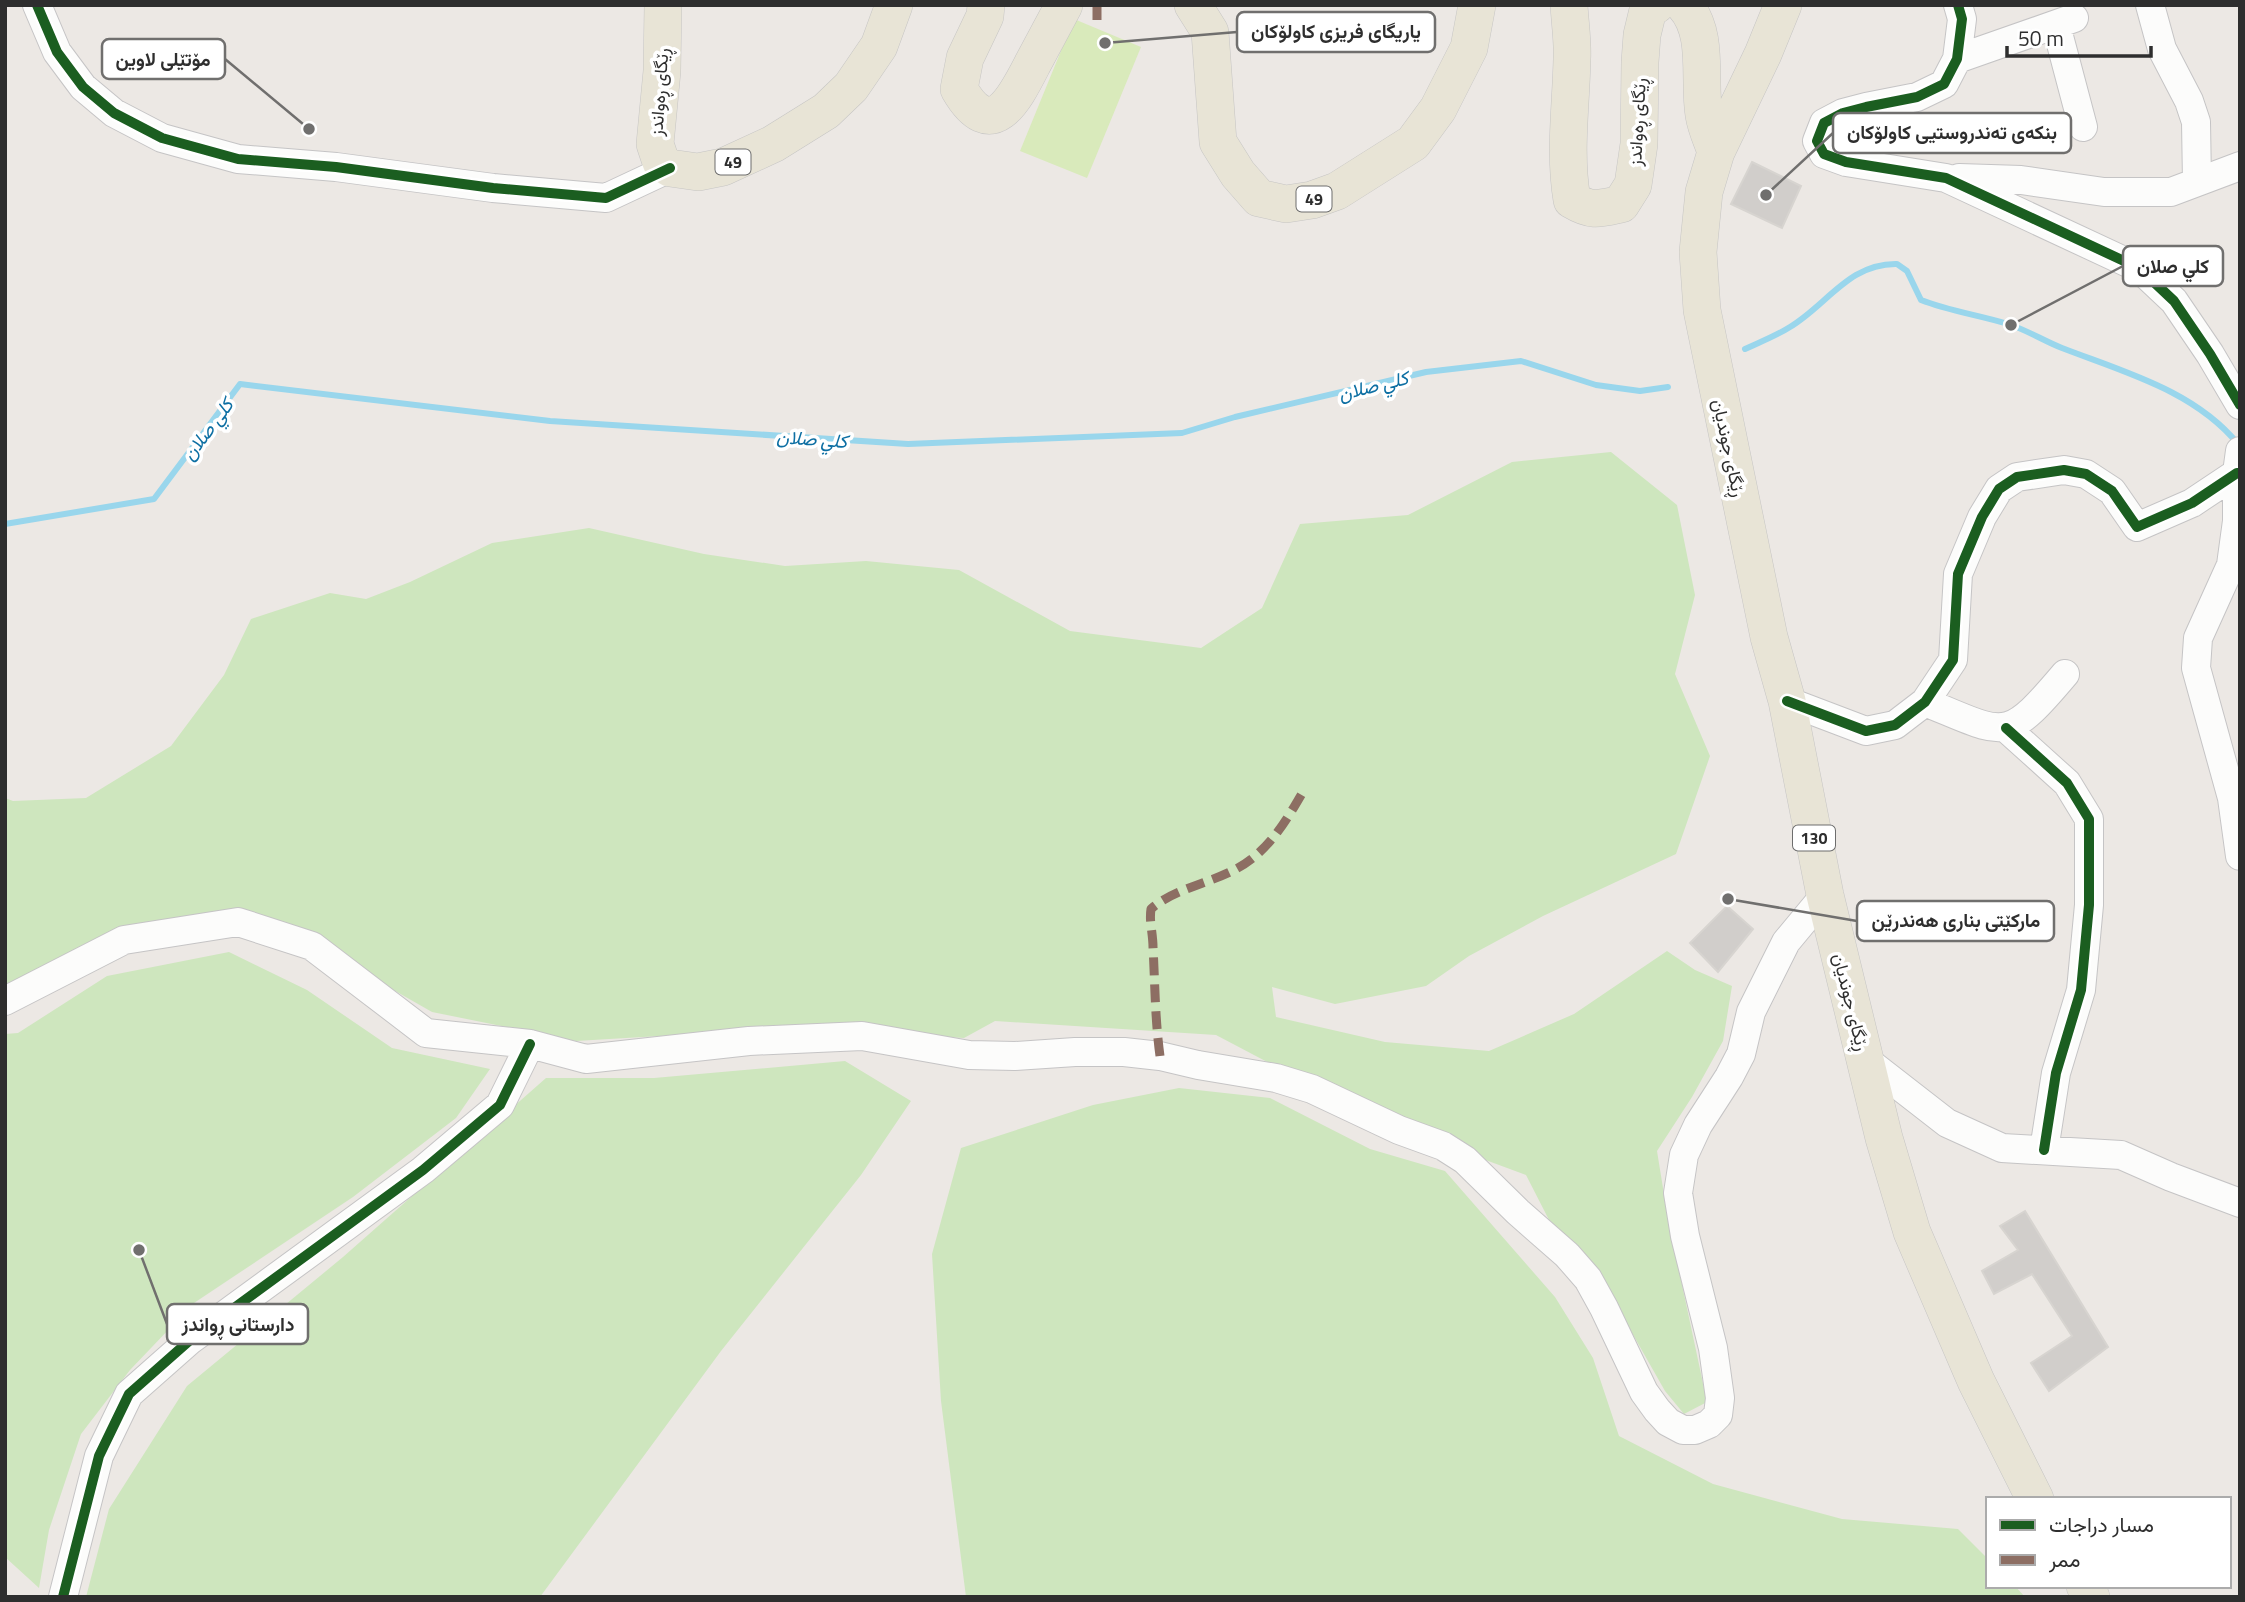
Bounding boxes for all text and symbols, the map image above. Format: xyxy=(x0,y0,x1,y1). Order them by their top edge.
callout: یاریگای فریزی کاولۆکان xyxy=(1237,12,1435,52)
scale bar xyxy=(2007,14,2150,58)
text: یاریگای فریزی کاولۆکان xyxy=(1251,16,1421,45)
text: 50 m xyxy=(2018,22,2064,54)
callout: مۆتێلی لاوین xyxy=(102,39,225,79)
text: مۆتێلی لاوین xyxy=(115,44,211,73)
street label: ڕێگای ڕەواندز xyxy=(642,47,677,138)
street label: ڕێگای ڕەواندز xyxy=(1621,77,1654,168)
callout: بنکەی تەندروستیی کاولۆکان xyxy=(1833,113,2071,153)
text: بنکەی تەندروستیی کاولۆکان xyxy=(1847,117,2057,146)
road number: 49 xyxy=(716,150,750,174)
road number: 49 xyxy=(1296,186,1332,211)
callout: كلي صلان xyxy=(2123,246,2223,286)
text: كلي صلان xyxy=(2137,251,2210,283)
water label: كلي صلان xyxy=(1335,361,1415,410)
water label: كلي صلان xyxy=(174,389,244,467)
street label: ڕێگای جوندیان xyxy=(1704,396,1753,500)
water label: كلي صلان xyxy=(775,421,852,457)
road number: 130 xyxy=(1793,825,1835,850)
callout: مارکێتی بناری هەندرێن xyxy=(1857,901,2054,941)
text: مارکێتی بناری هەندرێن xyxy=(1872,905,2040,934)
street label: ڕێگای جوندیان xyxy=(1825,950,1876,1054)
callout: دارستانی ڕواندز xyxy=(167,1304,308,1344)
text: دارستانی ڕواندز xyxy=(181,1309,294,1340)
legend xyxy=(1986,1497,2231,1588)
text: مسار دراجات xyxy=(2049,1508,2154,1540)
text: ممر xyxy=(2048,1543,2080,1575)

